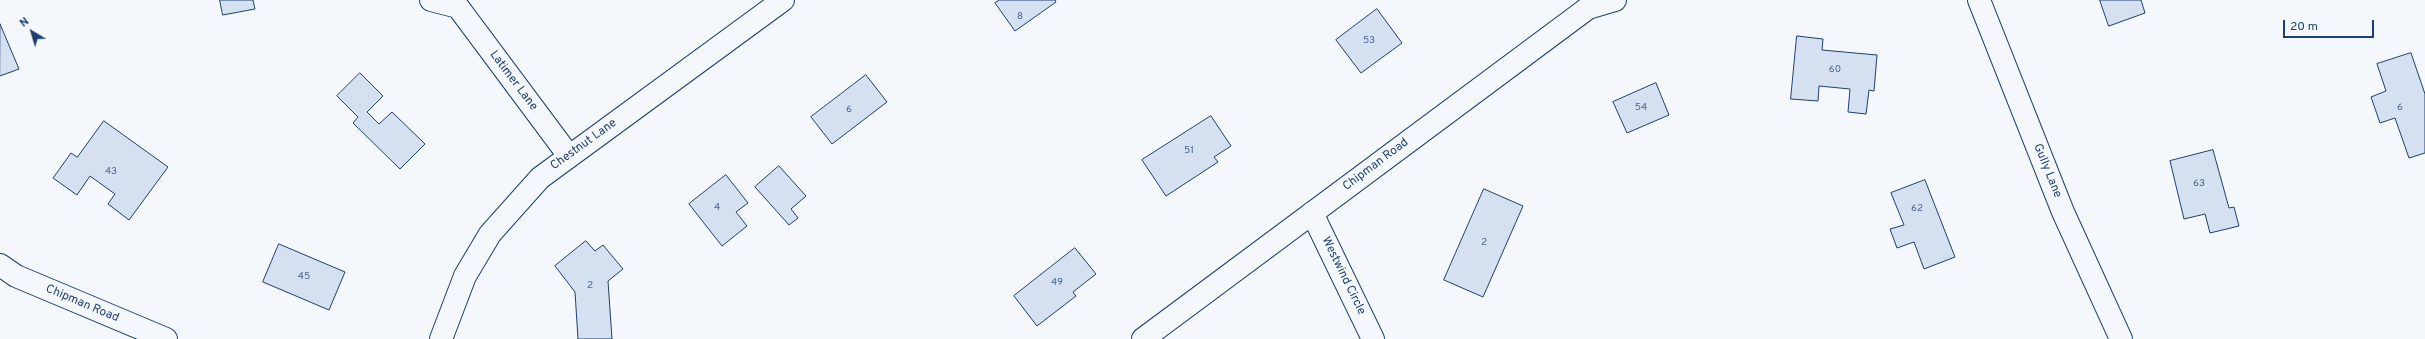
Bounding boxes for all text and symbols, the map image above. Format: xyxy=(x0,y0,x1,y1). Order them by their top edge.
house number: 8 xyxy=(1017,11,1023,23)
north arrow xyxy=(12,12,52,52)
scale bar xyxy=(2285,12,2376,38)
text: N xyxy=(17,15,32,30)
text: 20 m xyxy=(2290,19,2318,35)
house number: 53 xyxy=(1363,35,1375,47)
street label: Latimer Lane xyxy=(486,48,540,114)
house number: 60 xyxy=(1829,64,1841,76)
house number: 54 xyxy=(1635,102,1647,114)
house number: 6 xyxy=(2397,102,2403,114)
house number: 6 xyxy=(846,104,852,116)
street label: Chestnut Lane xyxy=(548,116,620,174)
street label: Chipman Road xyxy=(1340,136,1412,194)
street label: Gully Lane xyxy=(2030,142,2064,200)
house number: 51 xyxy=(1184,145,1194,157)
house number: 43 xyxy=(105,166,117,178)
house number: 63 xyxy=(2193,178,2205,190)
house number: 4 xyxy=(714,202,720,214)
house number: 62 xyxy=(1911,203,1923,215)
street label: Westwind Circle xyxy=(1318,235,1368,317)
house number: 2 xyxy=(1481,237,1487,249)
house number: 45 xyxy=(298,271,310,283)
house number: 49 xyxy=(1051,277,1063,289)
house number: 2 xyxy=(587,280,593,292)
street label: Chipman Road xyxy=(43,282,121,326)

